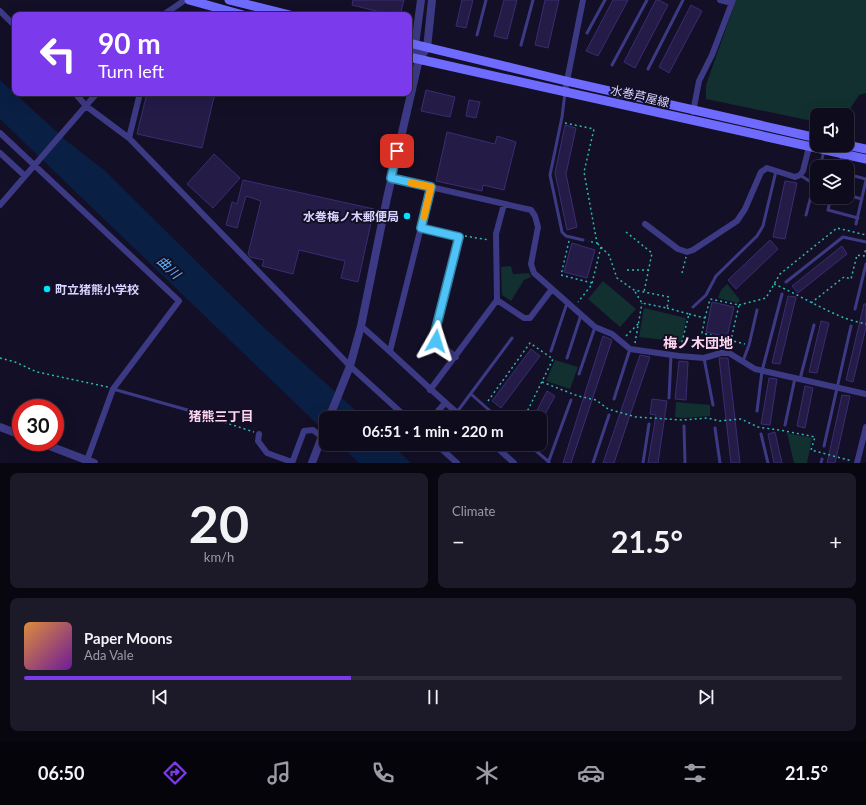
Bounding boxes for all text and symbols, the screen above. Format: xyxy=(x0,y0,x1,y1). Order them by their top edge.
text: 90 m xyxy=(98,26,161,60)
icon: left xyxy=(32,28,84,80)
text: Turn left xyxy=(98,60,164,82)
street label: 水巻芦屋線 xyxy=(609,82,671,110)
map controls xyxy=(810,108,854,204)
button: sound xyxy=(810,108,854,152)
pin xyxy=(380,134,414,168)
icon: arrive xyxy=(386,140,408,162)
button: layers xyxy=(810,160,854,204)
place label: 水巻梅ノ木郵便局 xyxy=(303,209,399,224)
marker: 水巻梅ノ木郵便局 xyxy=(402,211,412,221)
water label: 曲川 xyxy=(154,252,185,283)
place label: 町立猪熊小学校 xyxy=(55,282,139,297)
marker: 町立猪熊小学校 xyxy=(42,284,52,294)
position arrow xyxy=(415,320,457,362)
district label: 梅ノ木団地 xyxy=(663,334,733,351)
speed limit sign: 30 xyxy=(12,399,64,451)
district label: 猪熊三丁目 xyxy=(188,408,254,424)
text: 06:51 · 1 min · 220 m xyxy=(363,422,503,440)
text: 20 xyxy=(189,492,249,554)
text: Climate xyxy=(452,503,495,519)
text: 21.5° xyxy=(611,523,683,559)
text: − xyxy=(452,528,465,555)
text: + xyxy=(829,528,842,555)
text: km/h xyxy=(204,549,234,565)
text: Paper Moons xyxy=(84,629,172,647)
text: Ada Vale xyxy=(84,647,134,663)
icon: previous xyxy=(149,686,171,708)
icon: pause xyxy=(422,686,444,708)
icon: next xyxy=(695,686,717,708)
icon: directions xyxy=(161,759,189,787)
icon: music xyxy=(265,759,293,787)
icon: phone xyxy=(369,759,397,787)
icon: climate xyxy=(473,759,501,787)
icon: car xyxy=(577,759,605,787)
icon: filters xyxy=(681,759,709,787)
text: 06:50 xyxy=(38,762,84,784)
text: 21.5° xyxy=(785,762,828,784)

